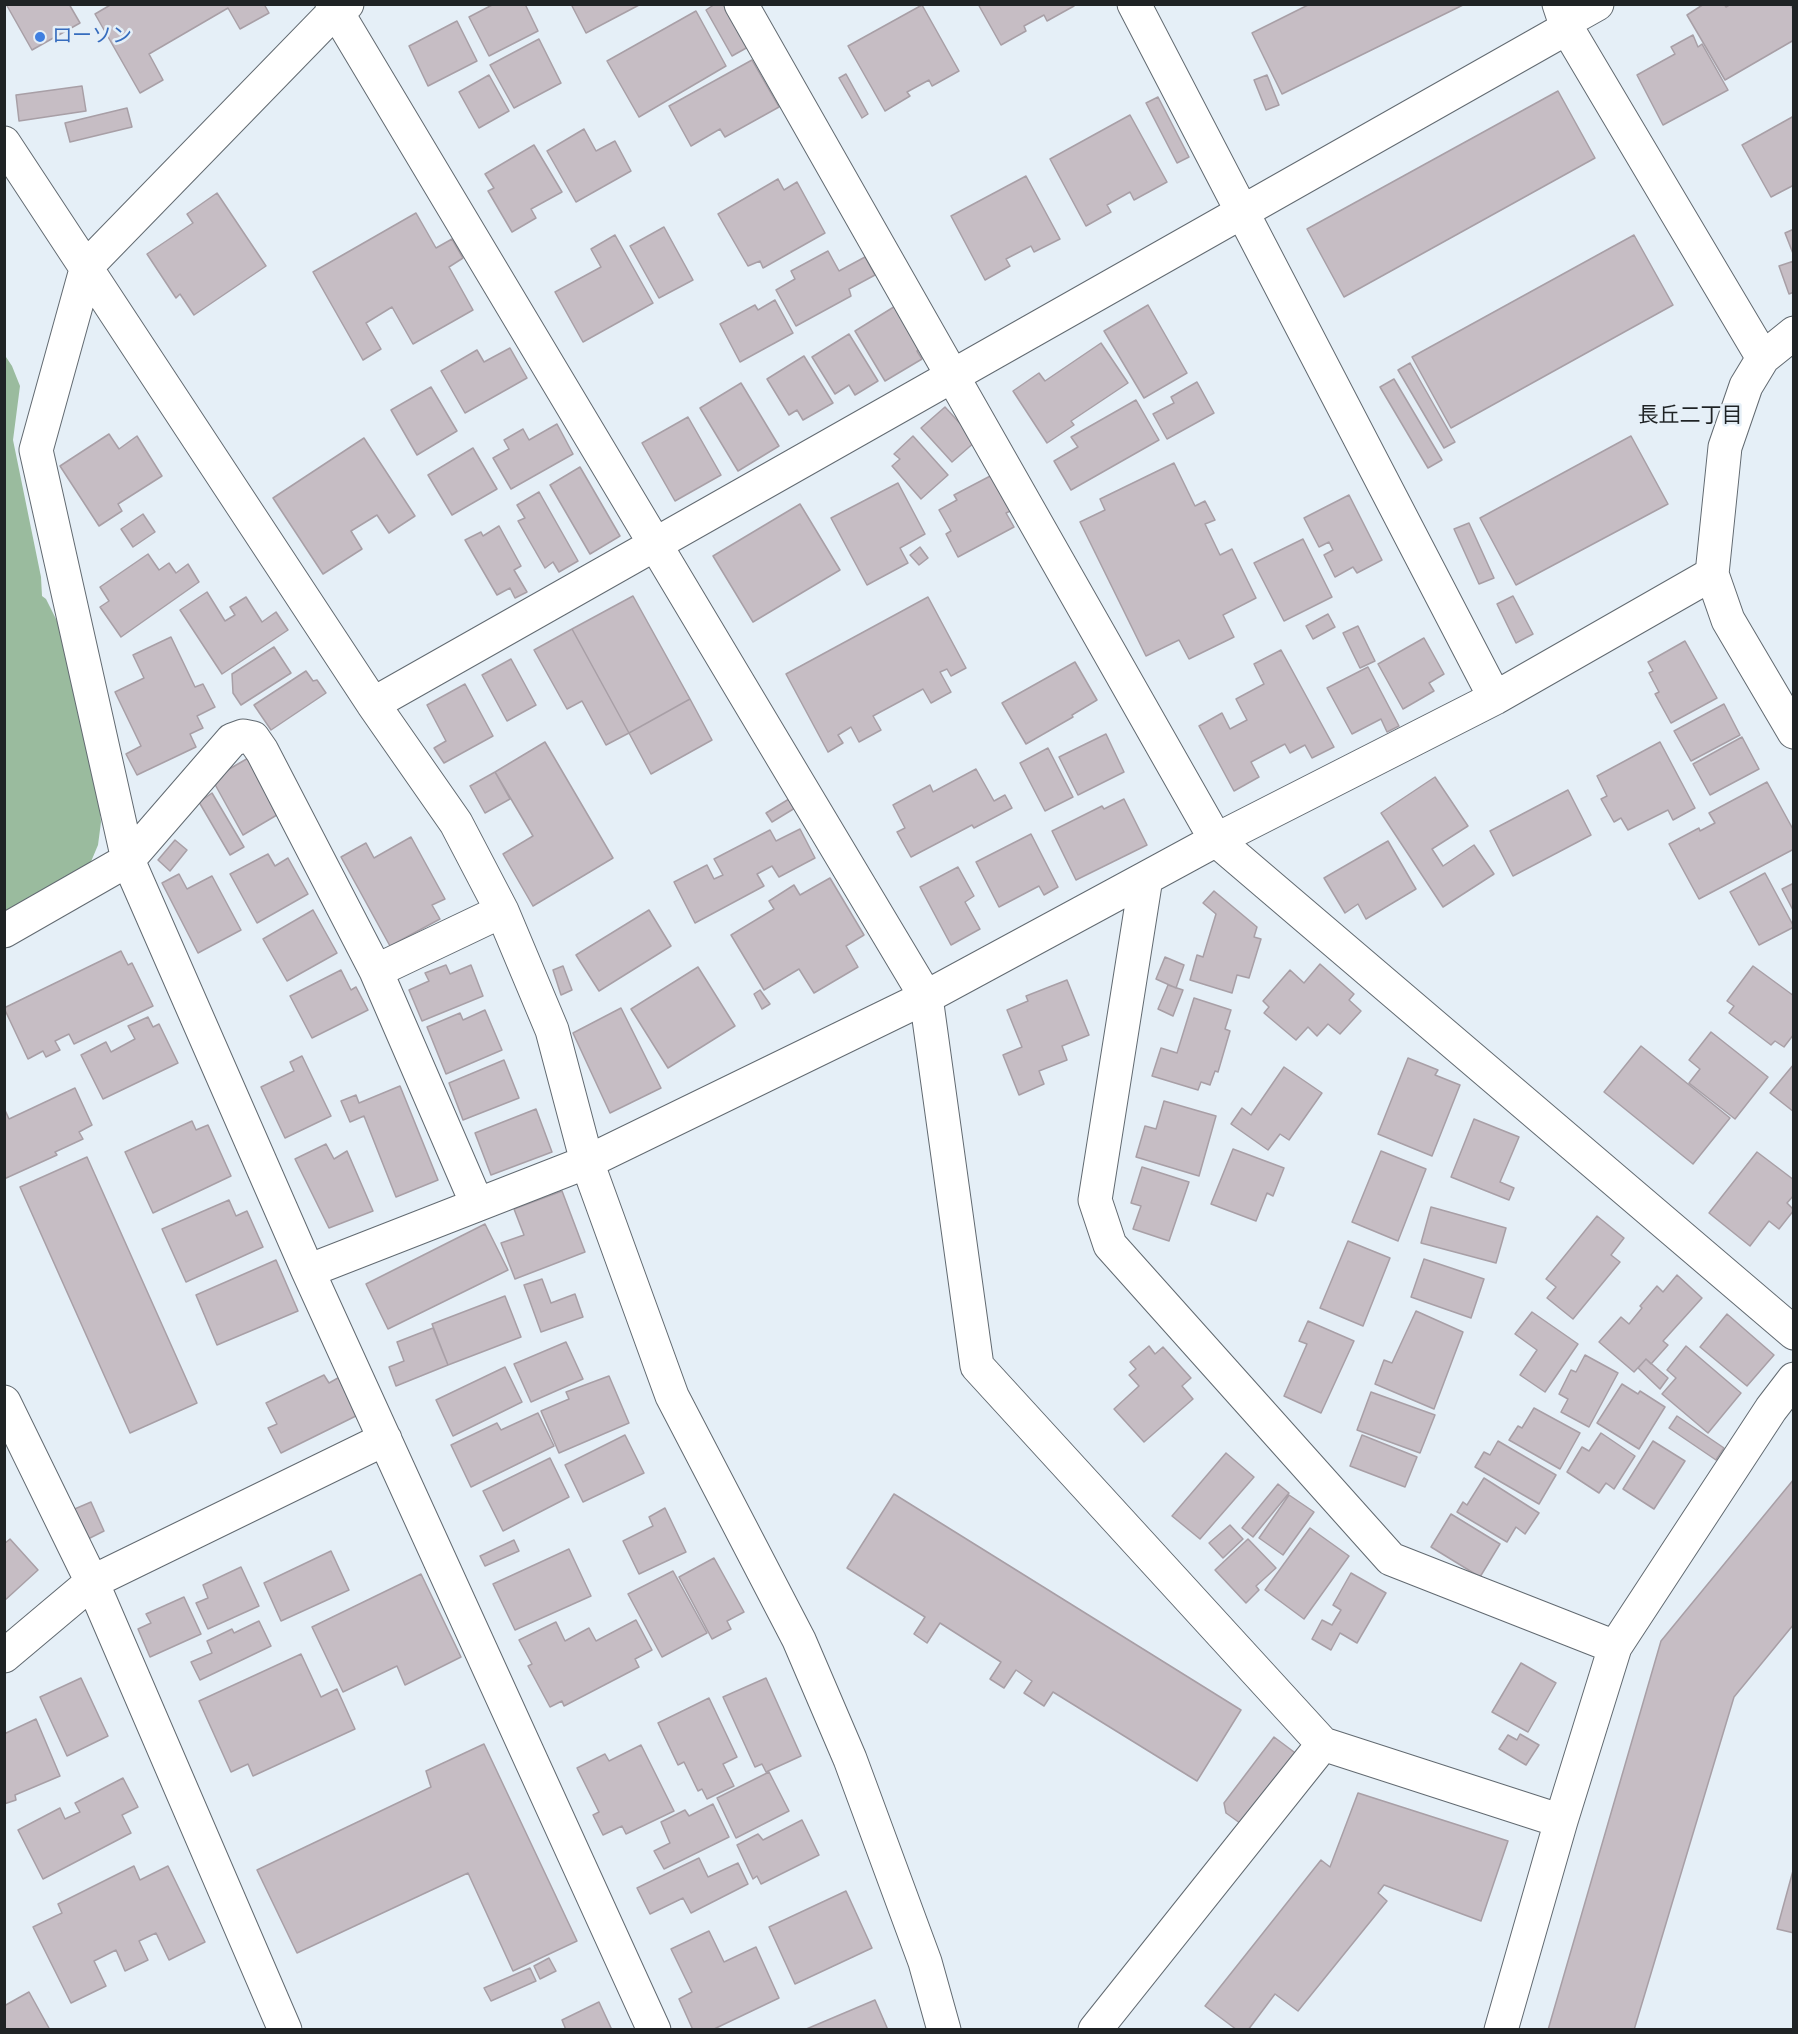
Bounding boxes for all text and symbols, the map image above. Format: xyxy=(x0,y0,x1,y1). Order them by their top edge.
place label: ローソン xyxy=(52,25,132,49)
marker: ローソン xyxy=(33,30,47,44)
district label: 長丘二丁目 xyxy=(1638,403,1742,429)

